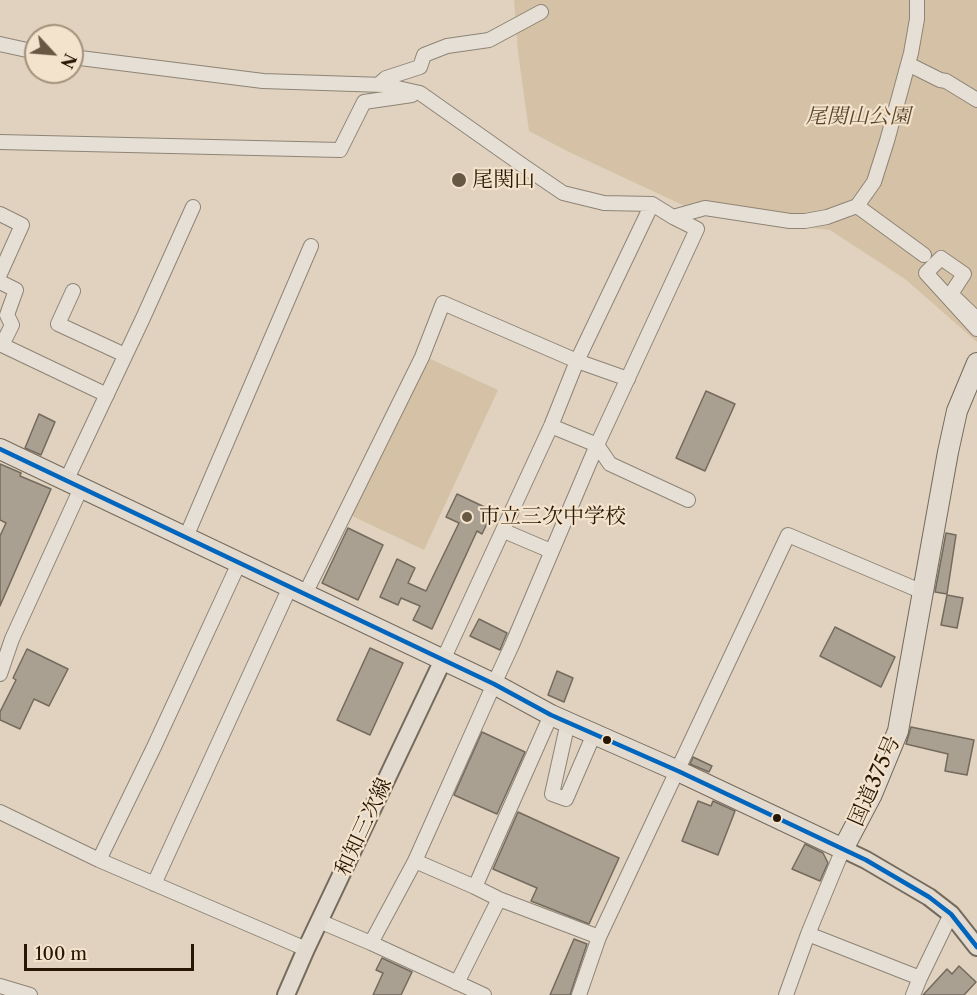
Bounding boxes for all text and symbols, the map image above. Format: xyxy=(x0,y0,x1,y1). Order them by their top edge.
north arrow xyxy=(24,24,84,84)
text: N xyxy=(56,50,80,72)
park label: 尾関山公園 xyxy=(806,104,910,130)
place label: 尾関山 xyxy=(472,167,535,193)
marker: 尾関山 xyxy=(450,171,468,189)
place label: 市立三次中学校 xyxy=(479,504,626,530)
marker: 市立三次中学校 xyxy=(460,510,474,524)
street label: 国道375号 xyxy=(844,732,906,830)
unlabelled marker xyxy=(601,734,613,746)
street label: 和知三次線 xyxy=(330,774,398,880)
unlabelled marker xyxy=(771,812,783,824)
scale bar xyxy=(27,932,196,970)
text: 100 m xyxy=(35,943,87,965)

